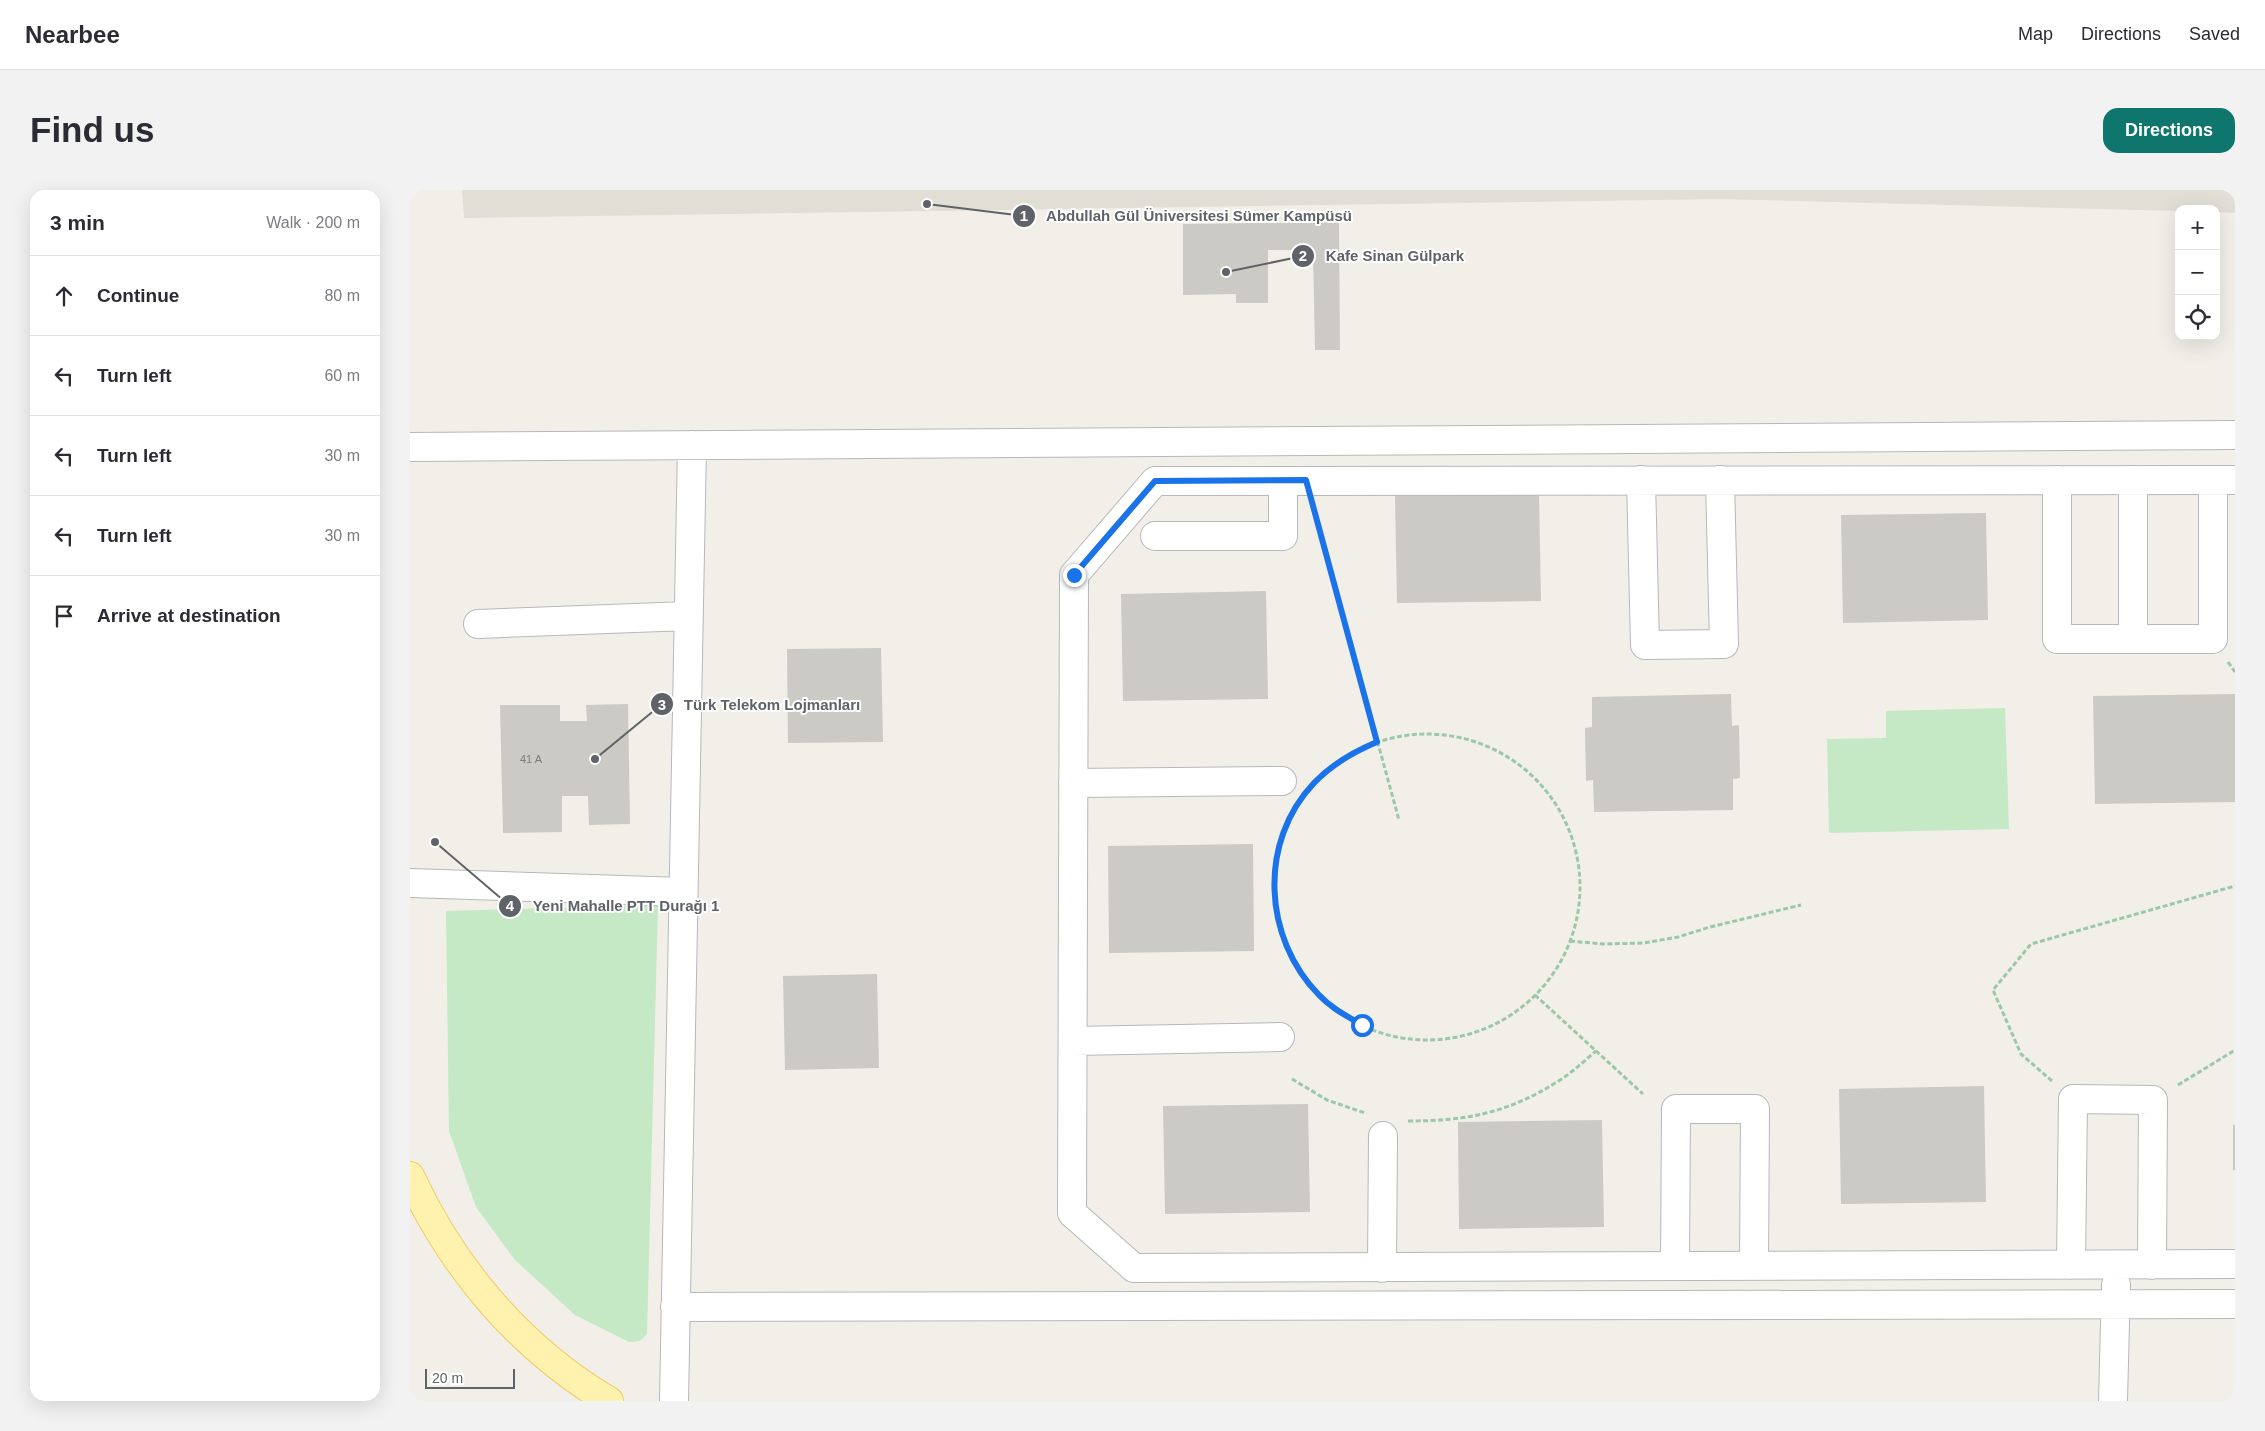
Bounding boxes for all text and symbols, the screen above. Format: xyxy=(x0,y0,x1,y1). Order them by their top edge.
text: Nearbee xyxy=(25,21,120,48)
text: Map xyxy=(2018,24,2053,44)
text: Directions xyxy=(2081,24,2161,44)
text: Saved xyxy=(2189,24,2240,44)
button: Directions xyxy=(2103,108,2235,153)
text: Find us xyxy=(30,110,154,149)
callout: Abdullah Gül Üniversitesi Sümer Kampüsü xyxy=(1011,201,1362,231)
map controls xyxy=(2175,205,2220,340)
button: + xyxy=(2175,205,2220,250)
text: 1 xyxy=(1020,207,1028,224)
text: Abdullah Gül Üniversitesi Sümer Kampüsü xyxy=(1046,207,1352,224)
text: 3 min xyxy=(50,211,105,234)
text: Walk · 200 m xyxy=(266,214,360,231)
callout: Kafe Sinan Gülpark xyxy=(1290,241,1474,271)
text: 2 xyxy=(1299,247,1307,264)
text: Kafe Sinan Gülpark xyxy=(1326,247,1465,264)
button: − xyxy=(2175,250,2220,295)
icon: ahead xyxy=(50,282,78,310)
text: Continue xyxy=(97,285,179,306)
text: 80 m xyxy=(324,287,360,304)
button: locate xyxy=(2175,295,2220,340)
icon: left xyxy=(50,362,78,390)
text: Turn left xyxy=(97,365,172,386)
text: 60 m xyxy=(324,367,360,384)
icon: left xyxy=(50,442,78,470)
text: Turn left xyxy=(97,445,172,466)
text: 30 m xyxy=(324,447,360,464)
icon: left xyxy=(50,522,78,550)
text: Turn left xyxy=(97,525,172,546)
text: 30 m xyxy=(324,527,360,544)
route end xyxy=(1063,564,1086,587)
icon: arrive xyxy=(50,602,78,630)
text: Arrive at destination xyxy=(97,605,281,626)
callout: Türk Telekom Lojmanları xyxy=(649,689,871,719)
text: 3 xyxy=(658,696,666,713)
text: Türk Telekom Lojmanları xyxy=(684,696,860,713)
house number: 41 A xyxy=(520,753,543,765)
callout: Yeni Mahalle PTT Durağı 1 xyxy=(498,891,730,921)
text: 4 xyxy=(506,897,515,914)
text: Yeni Mahalle PTT Durağı 1 xyxy=(533,897,719,914)
route start xyxy=(1351,1014,1374,1037)
scale bar xyxy=(425,1366,515,1389)
text: 20 m xyxy=(432,1370,463,1386)

